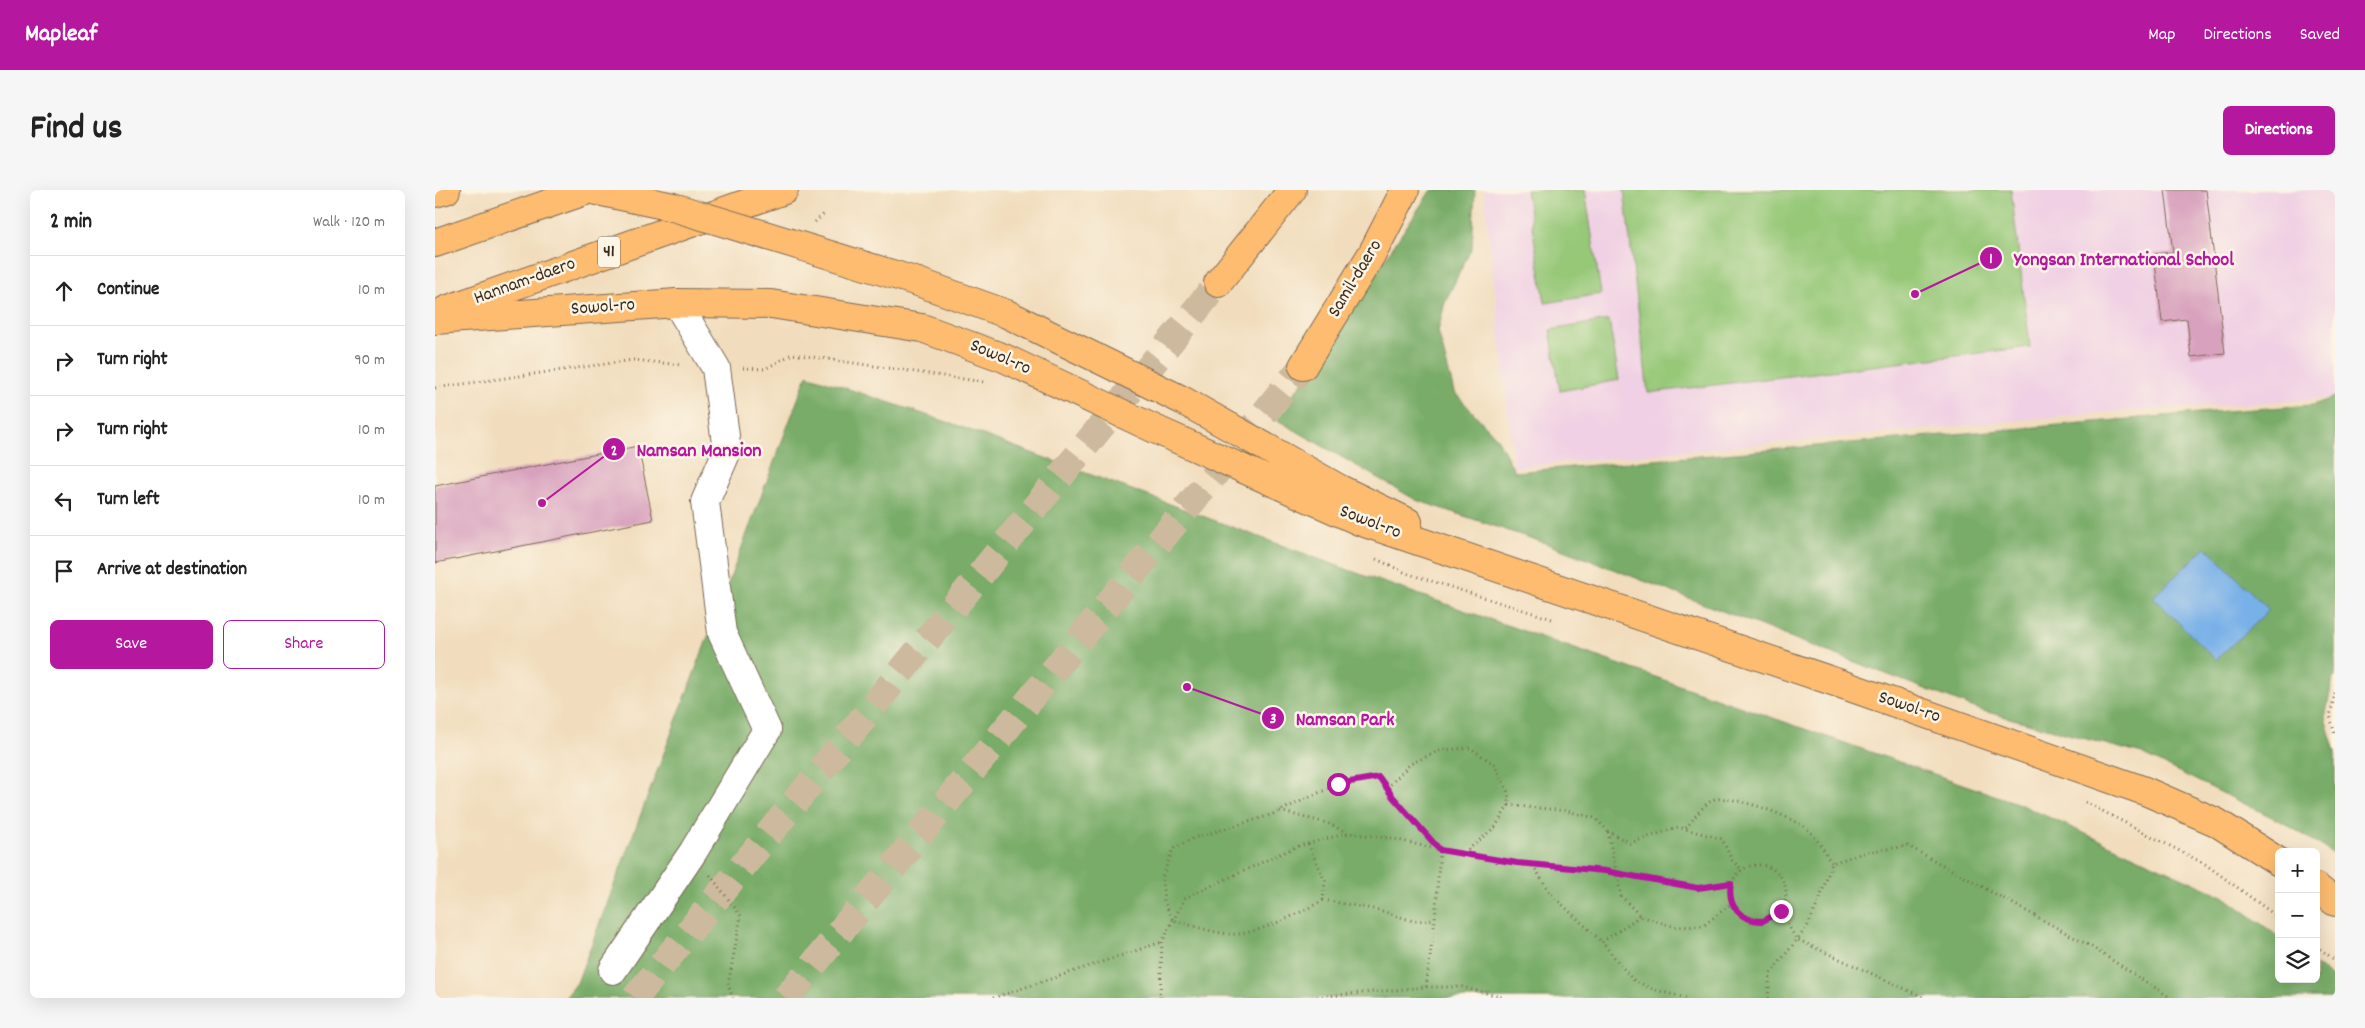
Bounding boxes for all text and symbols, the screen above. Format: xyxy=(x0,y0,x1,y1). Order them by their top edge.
text: Mapleaf xyxy=(25,18,97,52)
text: Map xyxy=(2148,23,2175,48)
text: Directions xyxy=(2203,23,2272,48)
text: Saved xyxy=(2300,23,2340,48)
text: Find us xyxy=(30,105,122,155)
button: Directions xyxy=(2223,106,2335,155)
text: 2 min xyxy=(50,208,92,238)
text: Walk · 120 m xyxy=(313,211,385,234)
street label: Samil-daero xyxy=(1322,235,1390,323)
road number: 41 xyxy=(598,236,620,268)
callout: Yongsan International School xyxy=(1979,241,2244,276)
text: Yongsan International School xyxy=(2013,247,2234,275)
text: 1 xyxy=(1989,249,1993,271)
street label: Hannam-daero xyxy=(470,251,580,313)
icon: ahead xyxy=(50,277,78,305)
text: Continue xyxy=(97,277,159,304)
text: 10 m xyxy=(358,279,385,302)
street label: Sowol-ro xyxy=(570,292,636,324)
street label: Sowol-ro xyxy=(965,333,1035,383)
icon: right xyxy=(50,347,78,375)
text: Turn right xyxy=(97,347,168,374)
text: 90 m xyxy=(354,349,385,372)
icon: right xyxy=(50,417,78,445)
text: Turn right xyxy=(97,417,168,444)
text: 10 m xyxy=(358,419,385,442)
callout: Namsan Mansion xyxy=(601,432,771,467)
text: Namsan Mansion xyxy=(636,438,762,466)
text: 2 xyxy=(611,441,617,463)
icon: left xyxy=(50,487,78,515)
text: Turn left xyxy=(97,487,160,514)
text: 10 m xyxy=(358,489,385,512)
street label: Sowol-ro xyxy=(1335,499,1405,547)
icon: arrive xyxy=(50,557,78,585)
text: Arrive at destination xyxy=(97,557,247,584)
button: Save xyxy=(50,620,213,669)
button: Share xyxy=(223,620,385,669)
street label: Sowol-ro xyxy=(1874,685,1944,731)
callout: Namsan Park xyxy=(1261,700,1404,735)
text: Namsan Park xyxy=(1296,707,1394,735)
text: 3 xyxy=(1270,709,1277,731)
route start xyxy=(1327,773,1350,796)
map controls xyxy=(2275,848,2320,983)
button: + xyxy=(2275,848,2320,893)
button: − xyxy=(2275,893,2320,938)
route end xyxy=(1770,900,1793,923)
button: layers xyxy=(2275,938,2320,983)

